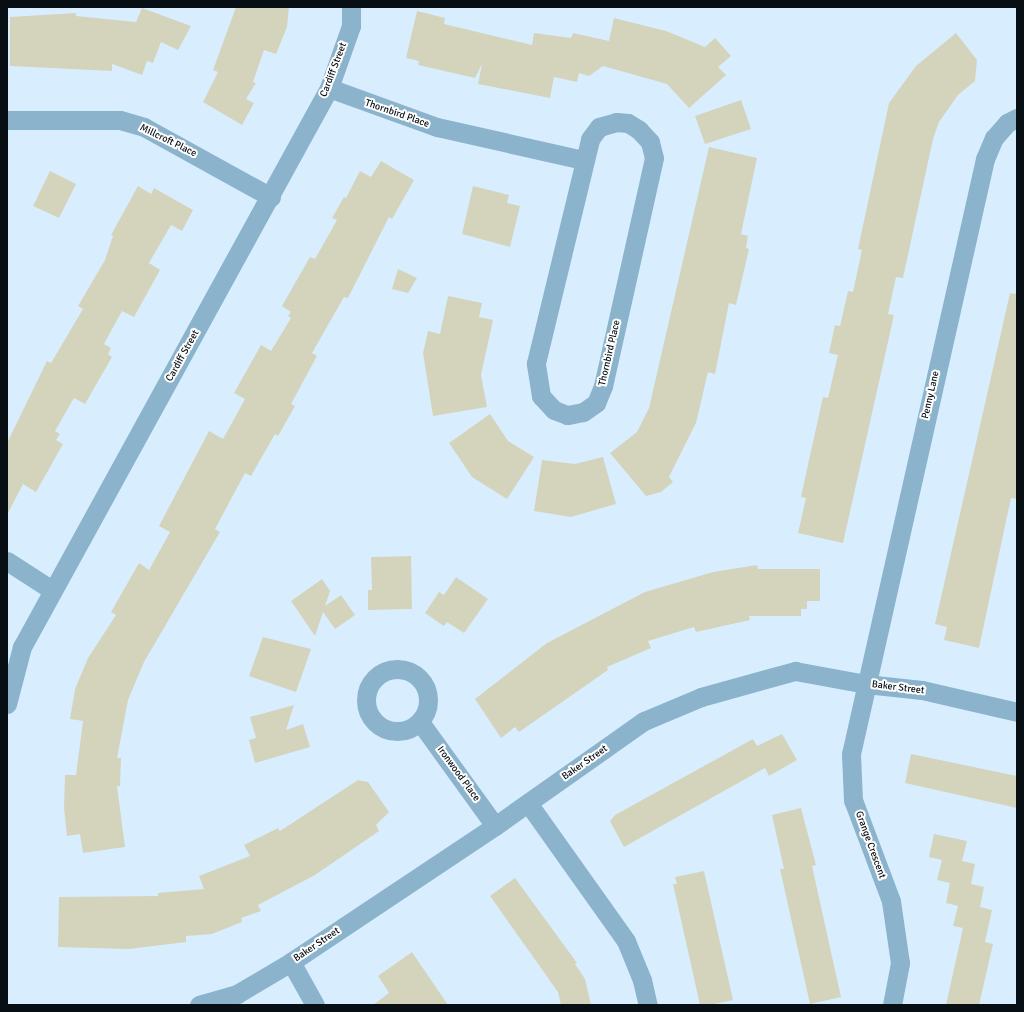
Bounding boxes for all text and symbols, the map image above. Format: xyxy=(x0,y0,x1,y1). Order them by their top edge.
street label: Cardiff Street xyxy=(318,41,350,99)
street label: Thornbird Place xyxy=(363,97,431,131)
street label: Millcroft Place xyxy=(138,122,198,160)
street label: Thornbird Place xyxy=(597,319,623,387)
street label: Cardiff Street xyxy=(164,328,202,384)
street label: Penny Lane xyxy=(920,370,942,420)
street label: Baker Street xyxy=(871,679,925,697)
street label: Baker Street xyxy=(560,743,610,783)
street label: Ironwood Place xyxy=(434,744,482,804)
street label: Grange Crescent xyxy=(852,810,888,880)
street label: Baker Street xyxy=(292,925,342,965)

